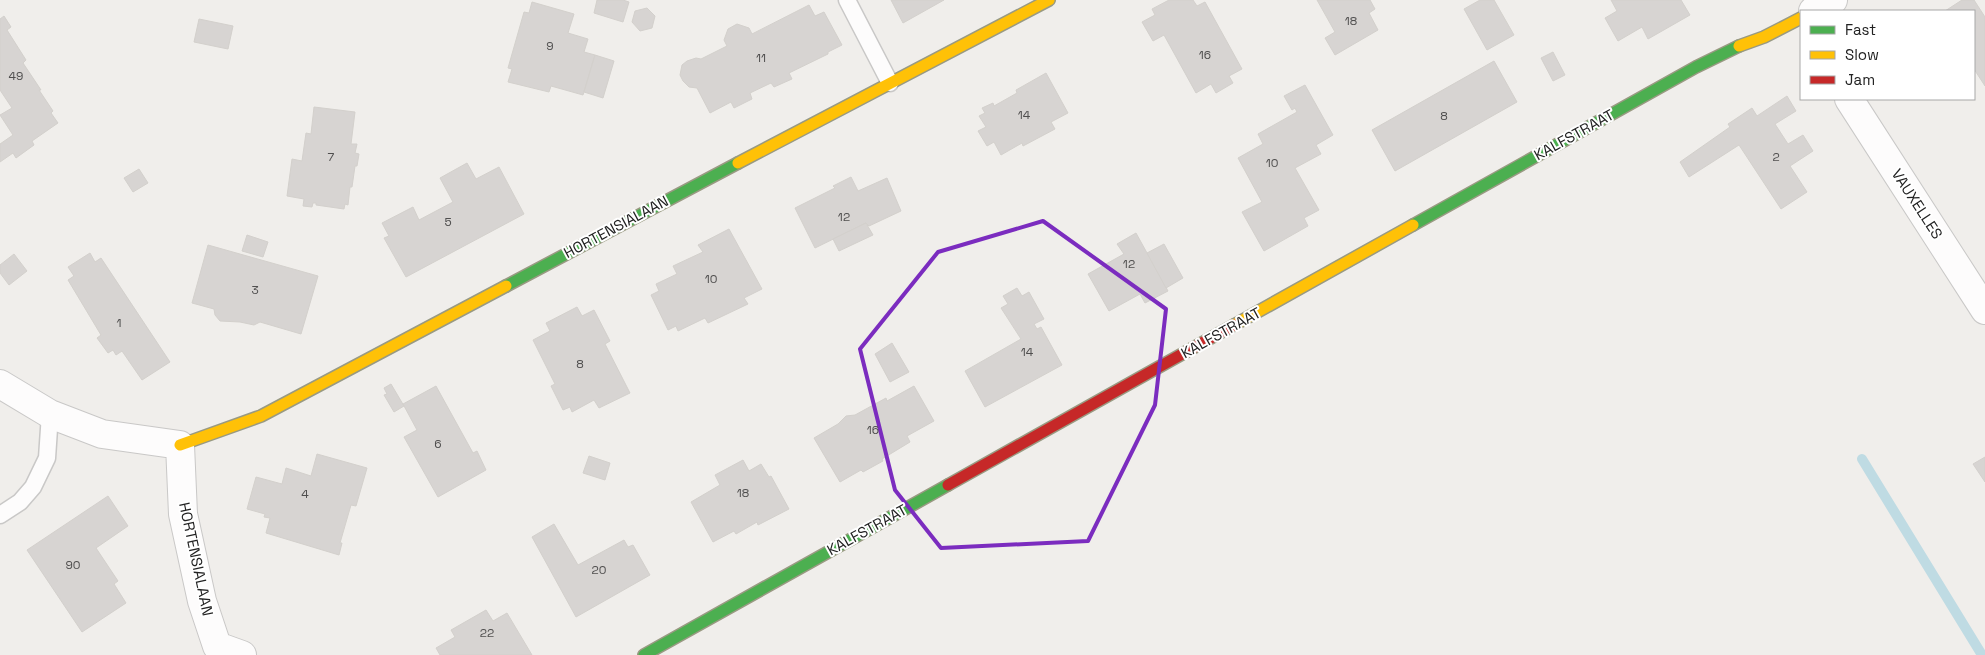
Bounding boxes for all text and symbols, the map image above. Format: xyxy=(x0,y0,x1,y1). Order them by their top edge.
legend xyxy=(1800,10,1975,100)
house number: 18 xyxy=(1345,13,1357,29)
text: Fast xyxy=(1845,20,1876,39)
house number: 9 xyxy=(546,38,554,54)
text: Slow xyxy=(1845,45,1879,64)
house number: 16 xyxy=(1199,47,1211,63)
house number: 11 xyxy=(756,50,766,66)
house number: 49 xyxy=(9,68,23,84)
text: Jam xyxy=(1845,70,1875,89)
street label: KALFSTRAAT xyxy=(1530,105,1617,164)
house number: 14 xyxy=(1018,107,1031,123)
house number: 8 xyxy=(1440,108,1448,124)
house number: 7 xyxy=(328,149,335,165)
house number: 2 xyxy=(1772,149,1780,165)
house number: 10 xyxy=(1266,155,1278,171)
street label: VAUXELLES xyxy=(1888,165,1947,242)
street label: HORTENSIALAAN xyxy=(560,191,671,262)
house number: 12 xyxy=(838,209,850,225)
house number: 5 xyxy=(444,214,452,230)
house number: 12 xyxy=(1123,256,1135,272)
house number: 10 xyxy=(705,271,717,287)
house number: 3 xyxy=(251,282,259,298)
street label: KALFSTRAAT xyxy=(1177,303,1264,362)
house number: 1 xyxy=(116,315,122,331)
house number: 14 xyxy=(1021,344,1034,360)
house number: 8 xyxy=(576,356,584,372)
house number: 16 xyxy=(867,422,879,438)
house number: 6 xyxy=(434,436,442,452)
house number: 18 xyxy=(737,485,749,501)
house number: 4 xyxy=(301,486,309,502)
street label: HORTENSIALAAN xyxy=(175,500,218,617)
street label: KALFSTRAAT xyxy=(823,500,910,559)
house number: 90 xyxy=(65,557,81,573)
house number: 20 xyxy=(592,562,606,578)
house number: 22 xyxy=(480,625,494,641)

